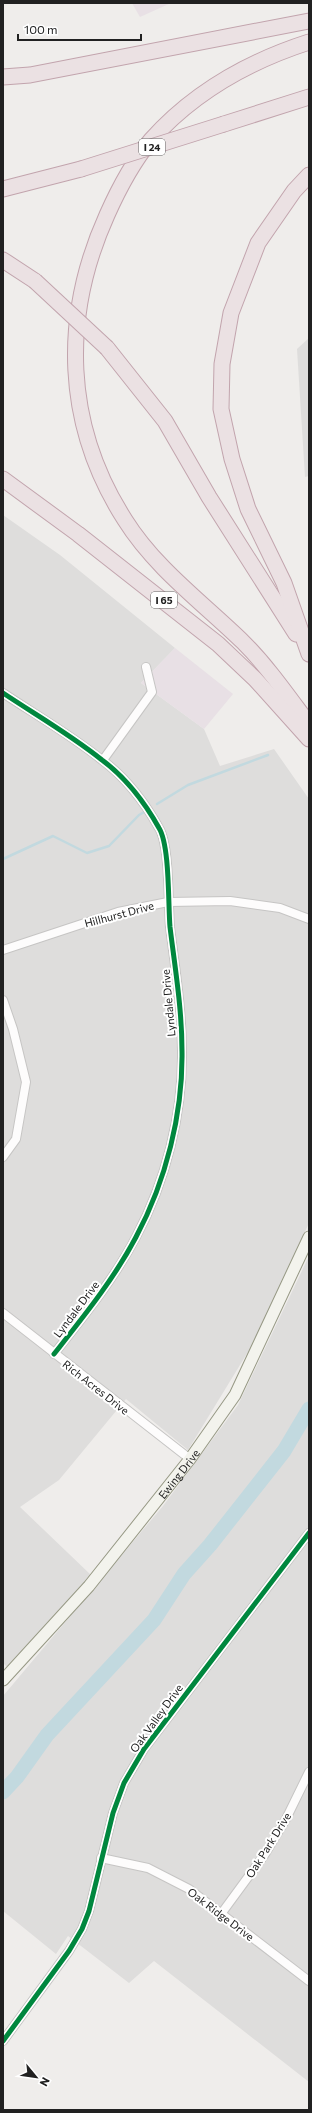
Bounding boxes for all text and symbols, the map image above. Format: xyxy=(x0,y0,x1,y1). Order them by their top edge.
scale bar xyxy=(18,16,141,42)
text: 100 m xyxy=(24,22,58,36)
road number: I 24 xyxy=(139,139,165,155)
road number: I 65 xyxy=(151,592,177,608)
street label: Hillhurst Drive xyxy=(83,898,155,930)
street label: Lyndale Drive xyxy=(159,969,177,1037)
street label: Lyndale Drive xyxy=(51,1278,102,1340)
street label: Rich Acres Drive xyxy=(60,1357,132,1417)
street label: Ewing Drive xyxy=(155,1446,202,1501)
street label: Oak Valley Drive xyxy=(127,1681,185,1755)
street label: Oak Park Drive xyxy=(243,1810,293,1880)
street label: Oak Ridge Drive xyxy=(185,1885,257,1943)
north arrow xyxy=(16,2057,56,2097)
text: N xyxy=(37,2075,53,2089)

